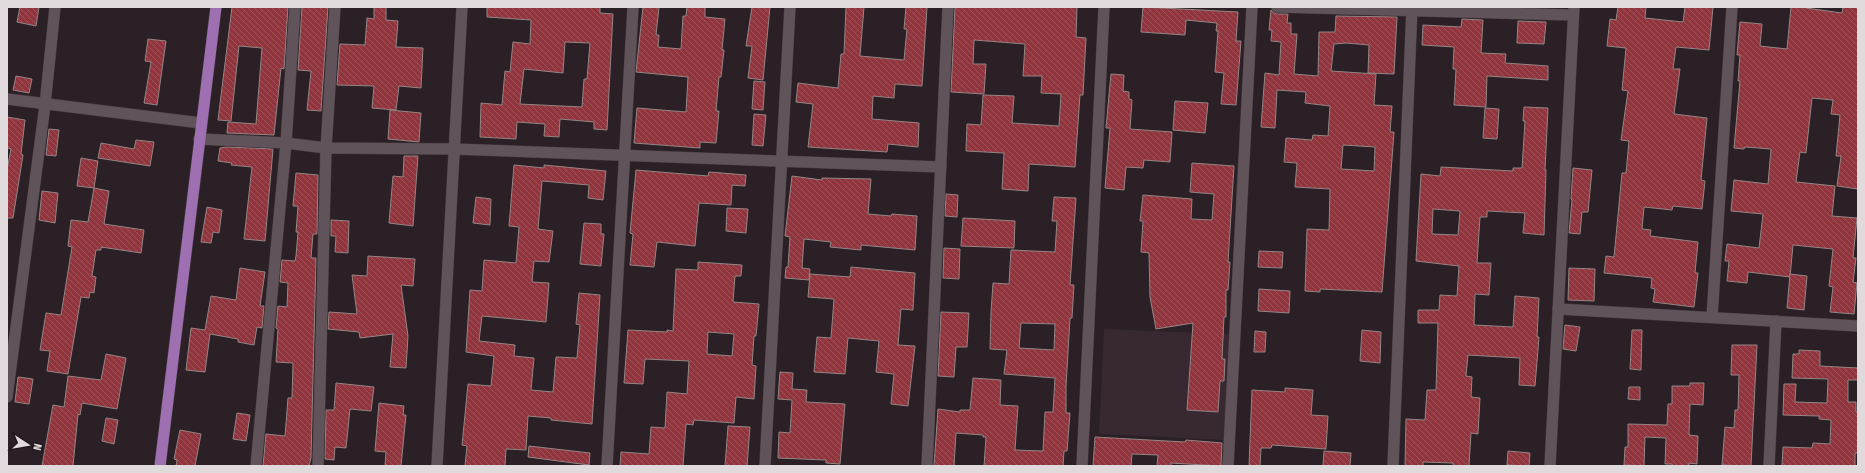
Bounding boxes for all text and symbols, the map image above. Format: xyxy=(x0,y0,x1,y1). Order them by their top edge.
north arrow xyxy=(8,425,48,465)
text: N xyxy=(30,442,44,452)

